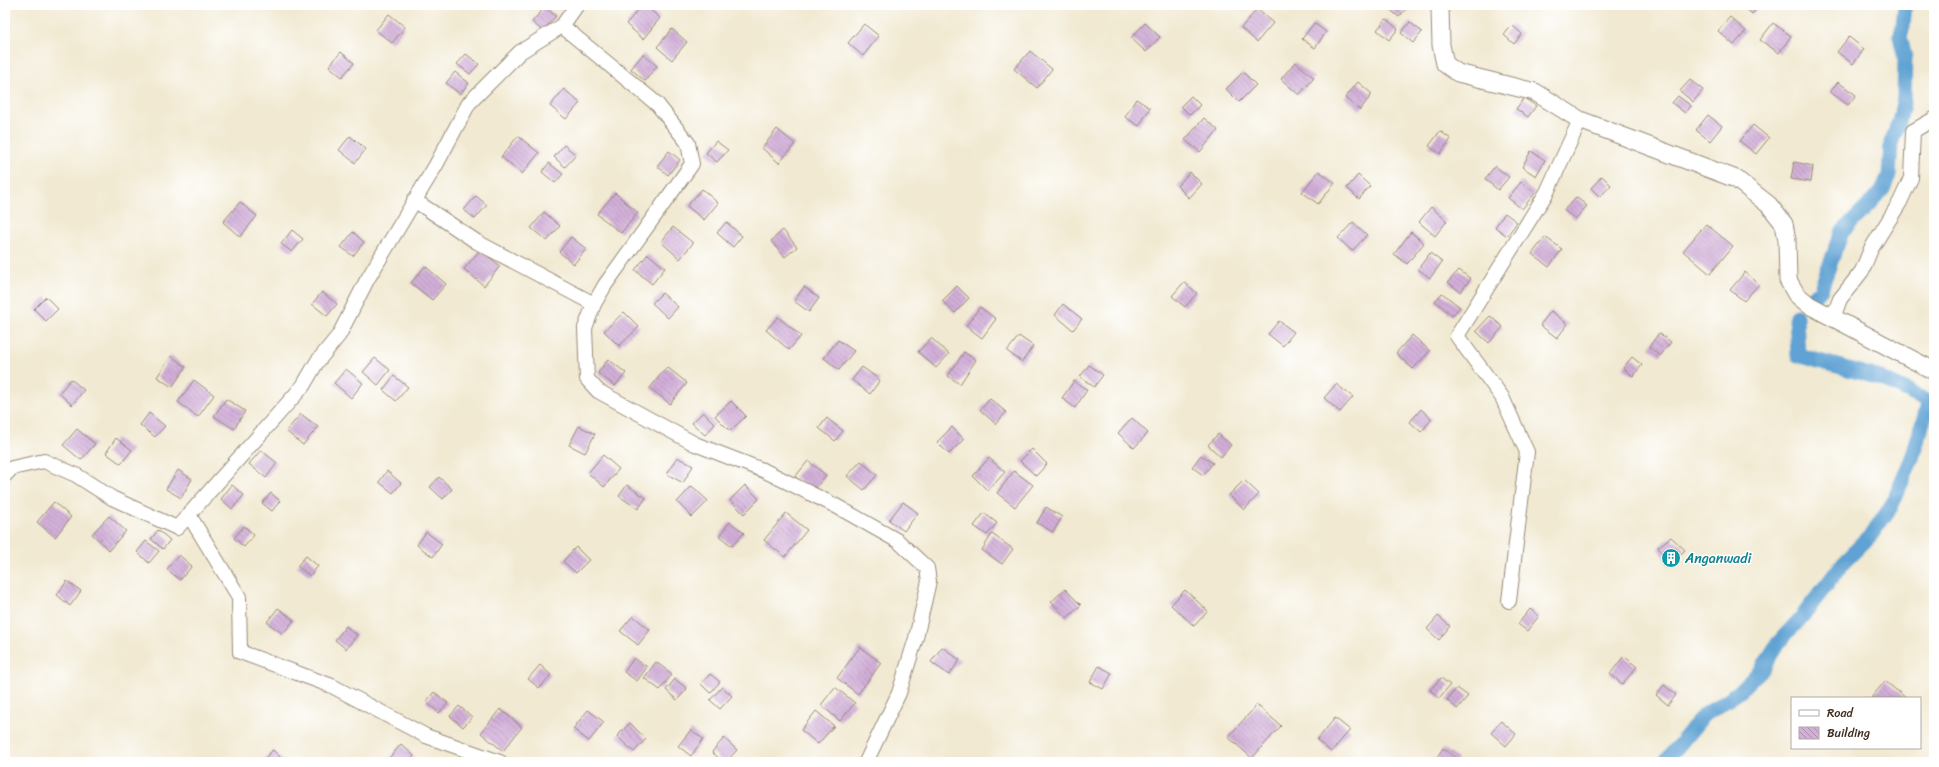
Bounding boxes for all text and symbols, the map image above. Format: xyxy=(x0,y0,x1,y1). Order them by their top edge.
place label: Anganwadi xyxy=(1684,546,1753,571)
building icon: Anganwadi xyxy=(1660,547,1682,569)
legend xyxy=(1791,697,1921,749)
text: Road xyxy=(1827,702,1854,724)
text: Building xyxy=(1827,722,1870,744)

